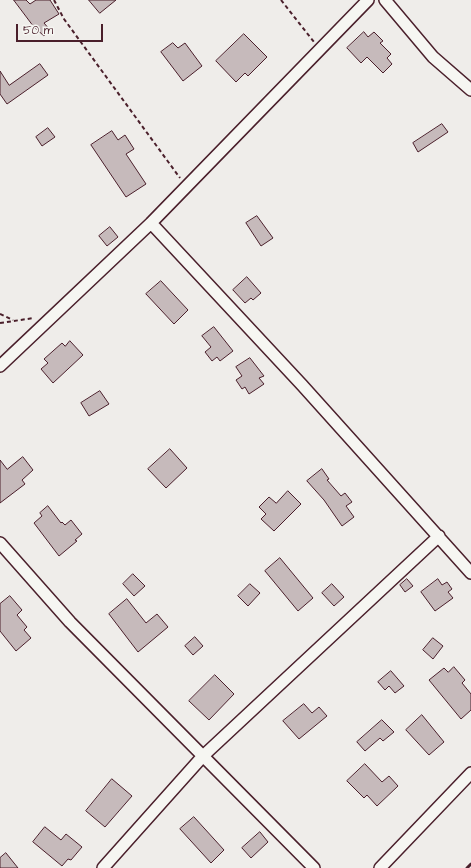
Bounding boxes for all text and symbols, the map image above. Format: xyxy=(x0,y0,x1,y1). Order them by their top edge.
scale bar xyxy=(18,16,105,42)
text: 50 m xyxy=(23,22,53,39)

